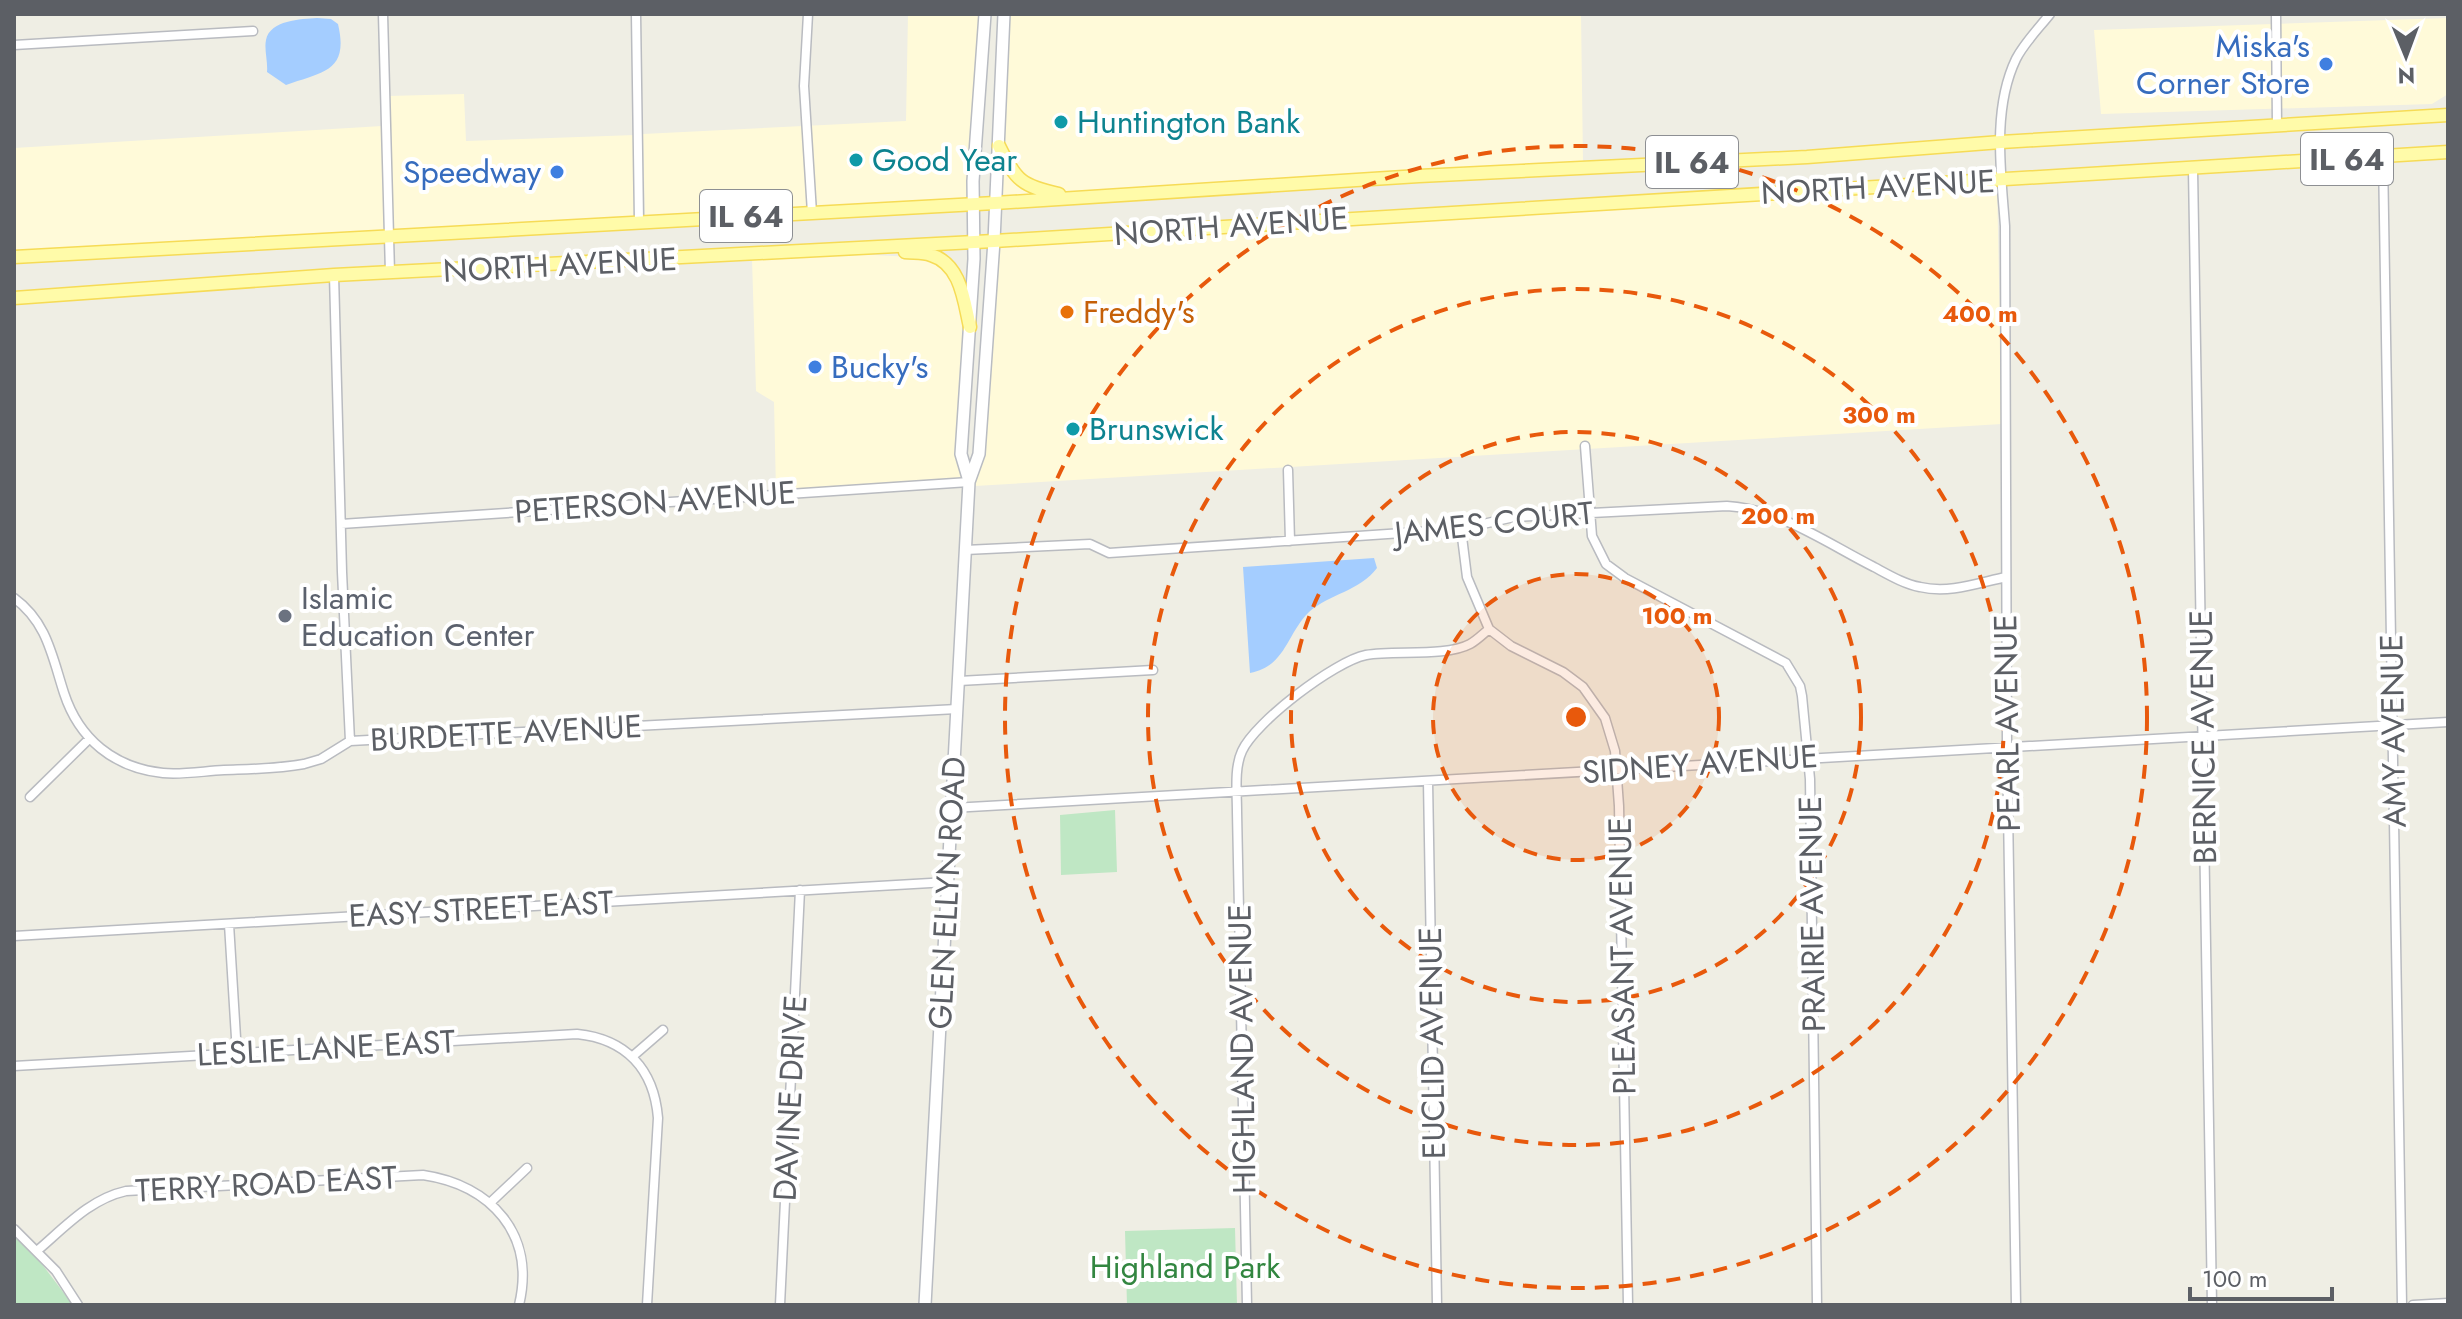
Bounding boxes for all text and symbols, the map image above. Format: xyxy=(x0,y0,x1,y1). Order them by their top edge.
north arrow xyxy=(2366,16,2446,96)
place label: Miska's Corner Store xyxy=(2136,23,2310,106)
marker: Miska's Corner Store xyxy=(2317,55,2335,73)
text: N xyxy=(2397,60,2415,92)
place label: Huntington Bank xyxy=(1077,99,1301,145)
marker: Huntington Bank xyxy=(1052,113,1070,131)
road number: IL 64 xyxy=(2301,133,2393,185)
road number: IL 64 xyxy=(1646,136,1738,188)
place label: Good Year xyxy=(872,137,1017,183)
place label: Speedway xyxy=(403,149,542,195)
marker: Good Year xyxy=(847,151,865,169)
street label: NORTH AVENUE xyxy=(1760,158,1996,216)
marker: Speedway xyxy=(548,163,566,181)
road number: IL 64 xyxy=(700,190,792,242)
street label: NORTH AVENUE xyxy=(1112,195,1350,257)
street label: NORTH AVENUE xyxy=(442,236,678,294)
place label: Freddy's xyxy=(1083,289,1195,335)
text: 400 m xyxy=(1942,296,2018,331)
marker: Freddy's xyxy=(1058,303,1076,321)
place label: Bucky's xyxy=(831,344,928,390)
marker: Bucky's xyxy=(806,358,824,376)
text: 300 m xyxy=(1842,397,1916,432)
place label: Brunswick xyxy=(1089,406,1225,452)
marker: Brunswick xyxy=(1064,420,1082,438)
street label: PETERSON AVENUE xyxy=(513,469,797,535)
street label: JAMES COURT xyxy=(1388,490,1596,557)
text: 200 m xyxy=(1741,498,1815,533)
place label: Islamic Education Center xyxy=(301,575,535,658)
text: 100 m xyxy=(1642,598,1712,633)
marker: Islamic Education Center xyxy=(276,607,294,625)
street label: BERNICE AVENUE xyxy=(2178,610,2228,864)
street label: PEARL AVENUE xyxy=(1982,614,2032,832)
street label: AMY AVENUE xyxy=(2368,634,2418,828)
street label: BURDETTE AVENUE xyxy=(369,703,643,763)
centre of rings xyxy=(1562,703,1590,731)
street label: SIDNEY AVENUE xyxy=(1581,733,1819,795)
street label: GLEN ELLYN ROAD xyxy=(917,756,977,1030)
street label: PRAIRIE AVENUE xyxy=(1787,795,1837,1033)
street label: PLEASANT AVENUE xyxy=(1597,817,1647,1095)
street label: EASY STREET EAST xyxy=(347,879,615,939)
street label: HIGHLAND AVENUE xyxy=(1216,904,1268,1194)
street label: EUCLID AVENUE xyxy=(1407,926,1457,1160)
street label: DAVINE DRIVE xyxy=(762,994,818,1202)
street label: LESLIE LANE EAST xyxy=(196,1018,456,1078)
street label: TERRY ROAD EAST xyxy=(134,1154,398,1214)
park label: Highland Park xyxy=(1090,1244,1281,1290)
scale bar xyxy=(2190,1251,2332,1301)
text: 100 m xyxy=(2202,1261,2268,1296)

